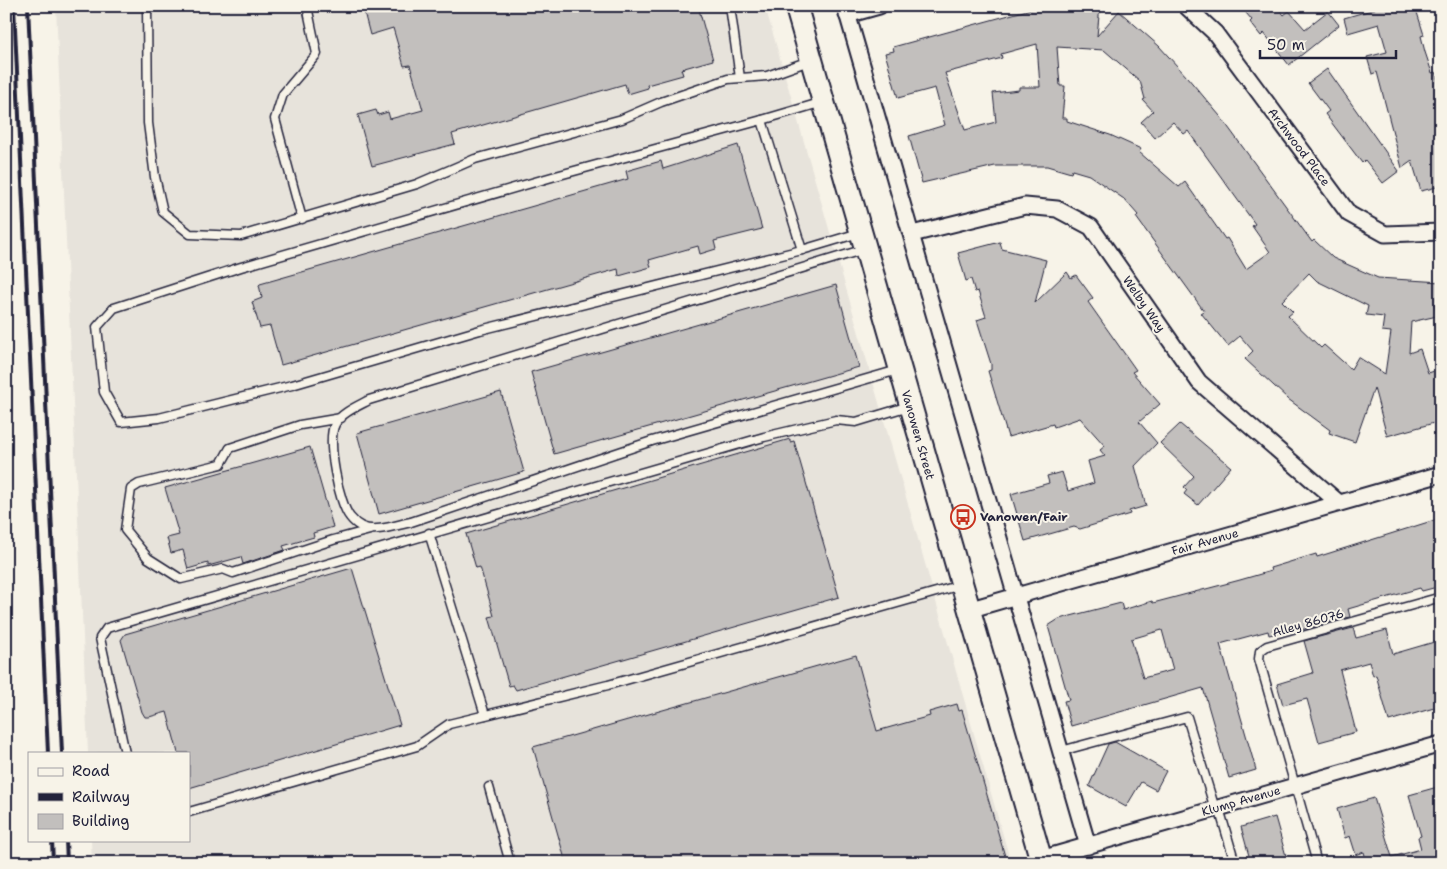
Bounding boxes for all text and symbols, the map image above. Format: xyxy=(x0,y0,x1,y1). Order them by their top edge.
scale bar xyxy=(1260,28,1396,60)
text: 50 m xyxy=(1267,35,1305,55)
street label: Archwood Place xyxy=(1264,105,1334,189)
street label: Welby Way xyxy=(1119,273,1169,335)
street label: Vanowen Street xyxy=(898,388,938,482)
bus stop icon: Vanowen/Fair xyxy=(950,504,976,530)
place label: Vanowen/Fair xyxy=(980,509,1068,525)
street label: Fair Avenue xyxy=(1170,525,1240,559)
street label: Alley 86076 xyxy=(1270,605,1346,641)
legend xyxy=(28,752,190,842)
text: Road xyxy=(72,761,110,781)
street label: Klump Avenue xyxy=(1200,782,1282,820)
text: Railway xyxy=(72,787,130,807)
text: Building xyxy=(72,811,129,831)

